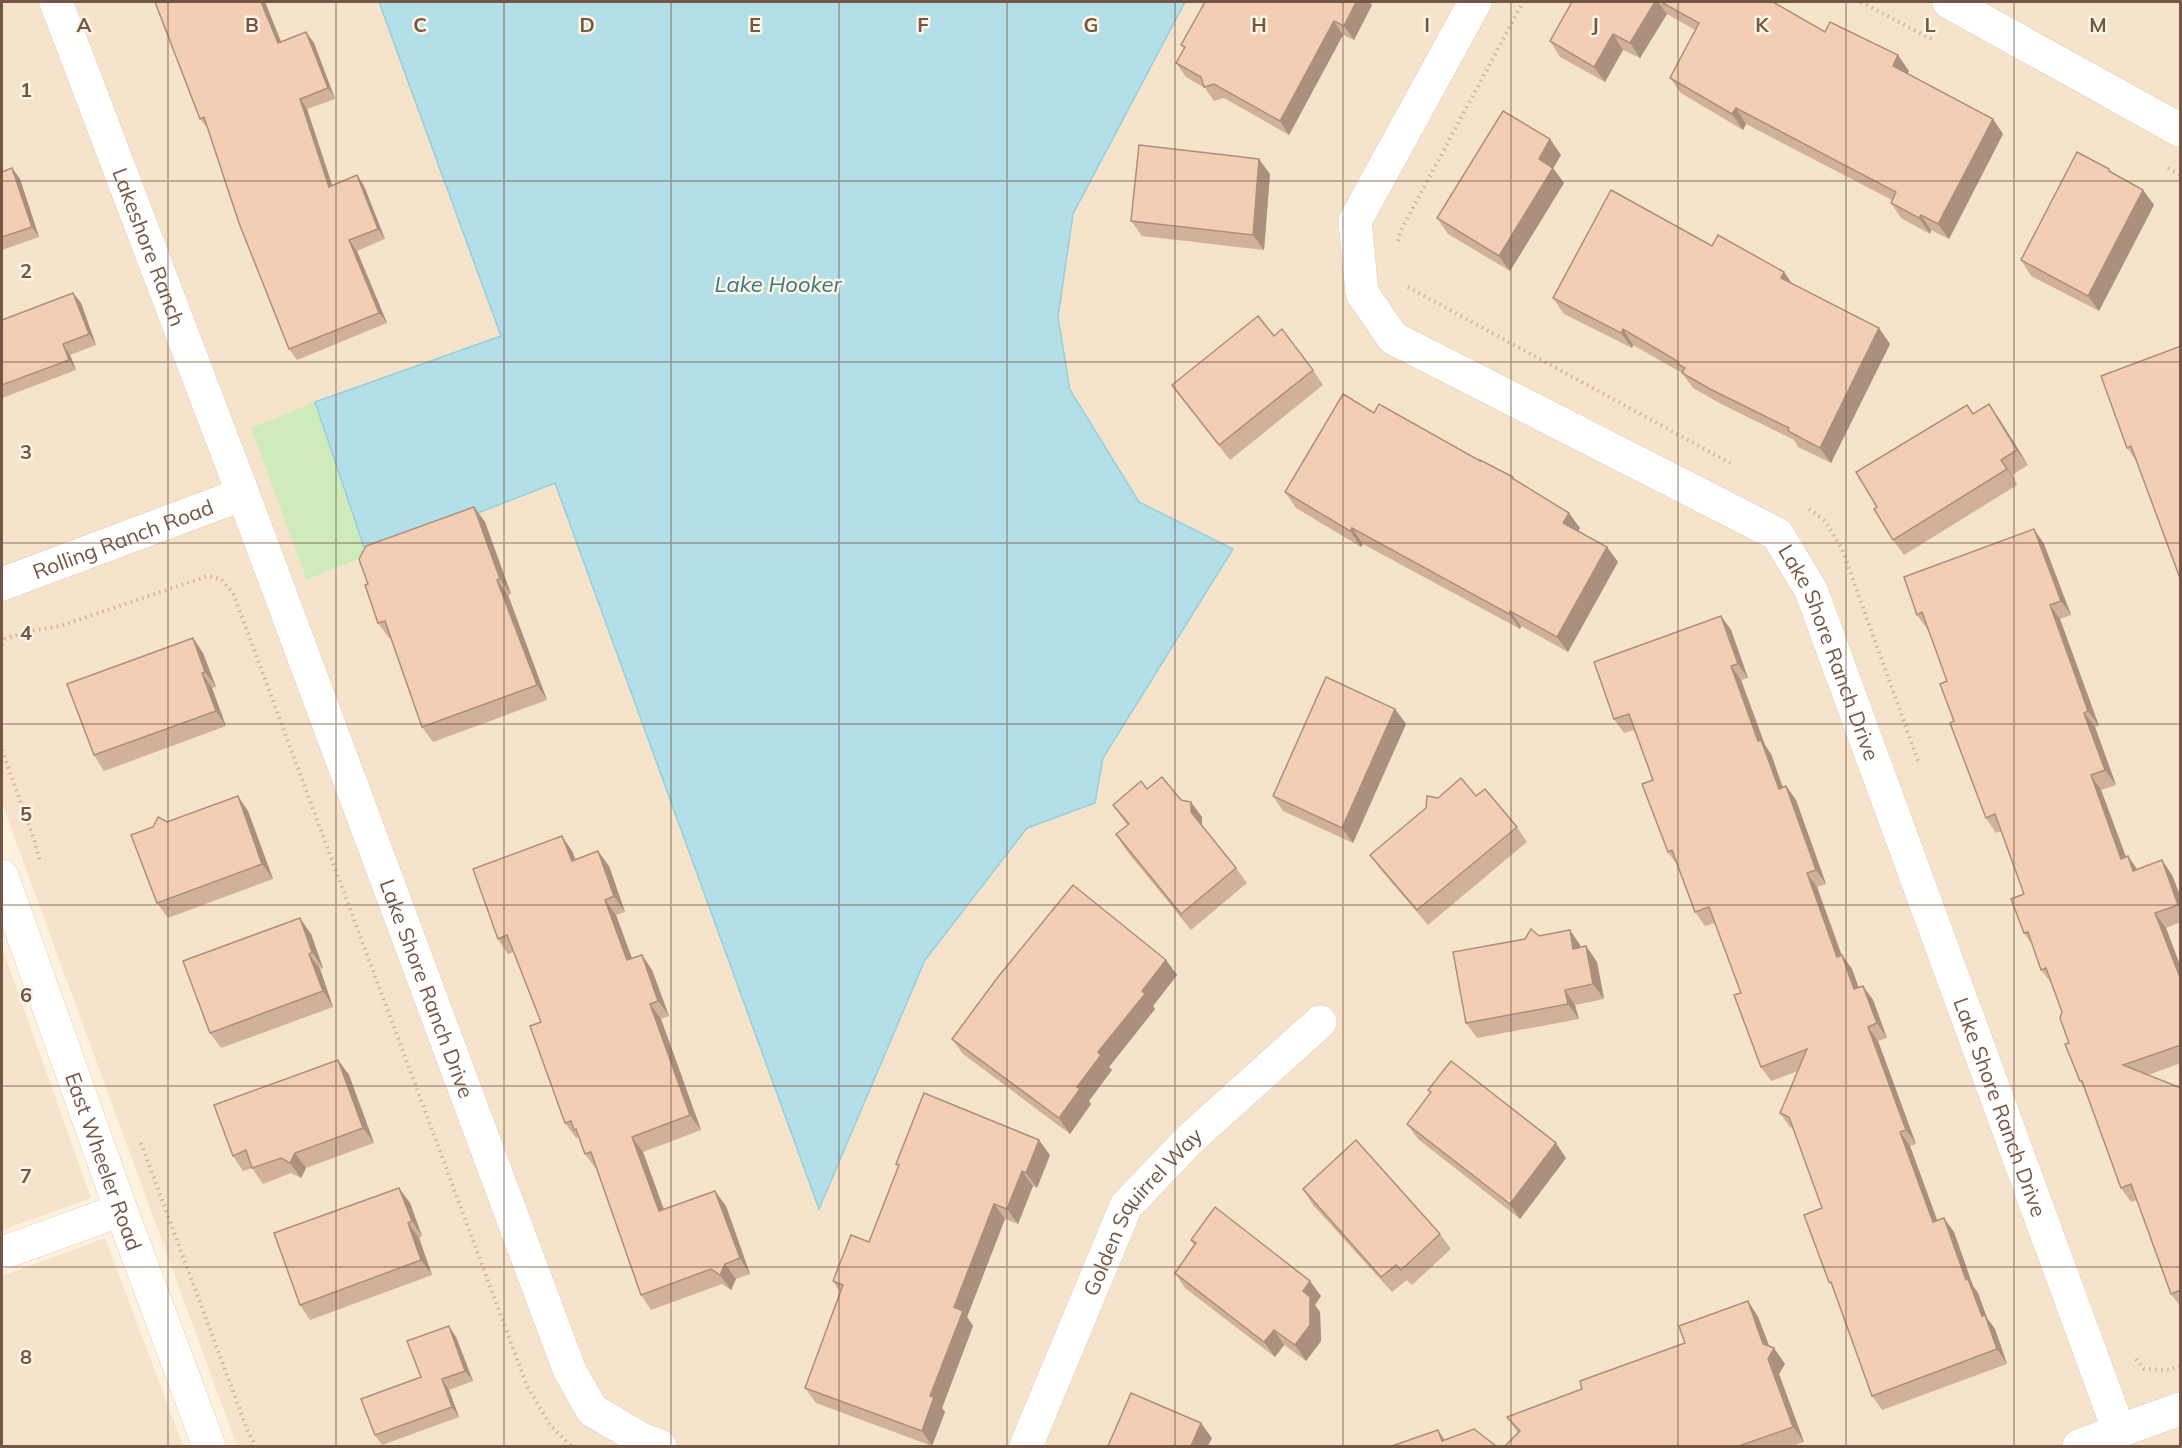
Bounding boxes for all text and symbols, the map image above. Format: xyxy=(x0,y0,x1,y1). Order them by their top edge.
text: A xyxy=(77,12,92,37)
text: B xyxy=(245,12,259,37)
text: C xyxy=(413,12,427,37)
text: D xyxy=(579,12,595,37)
text: E xyxy=(749,12,761,37)
text: F xyxy=(917,12,929,37)
text: G xyxy=(1084,12,1098,37)
text: H xyxy=(1251,12,1267,37)
text: I xyxy=(1424,12,1430,37)
text: J xyxy=(1591,12,1599,37)
text: K xyxy=(1755,12,1769,37)
text: L xyxy=(1924,12,1936,37)
text: M xyxy=(2089,12,2107,37)
text: 1 xyxy=(20,77,32,102)
street label: Lakeshore Ranch xyxy=(107,164,191,330)
text: 2 xyxy=(20,258,32,283)
water label: Lake Hooker xyxy=(715,270,842,298)
text: 3 xyxy=(20,439,32,464)
street label: Rolling Ranch Road xyxy=(29,493,217,584)
street label: Lake Shore Ranch Drive xyxy=(1773,539,1885,764)
text: 4 xyxy=(20,620,32,645)
text: 5 xyxy=(20,801,32,826)
street label: Lake Shore Ranch Drive xyxy=(375,875,480,1102)
text: 6 xyxy=(20,982,32,1007)
street label: Lake Shore Ranch Drive xyxy=(1948,994,2052,1220)
street label: East Wheeler Road xyxy=(60,1069,148,1254)
street label: Golden Squirrel Way xyxy=(1077,1122,1207,1300)
text: 7 xyxy=(20,1163,32,1188)
text: 8 xyxy=(20,1344,32,1369)

